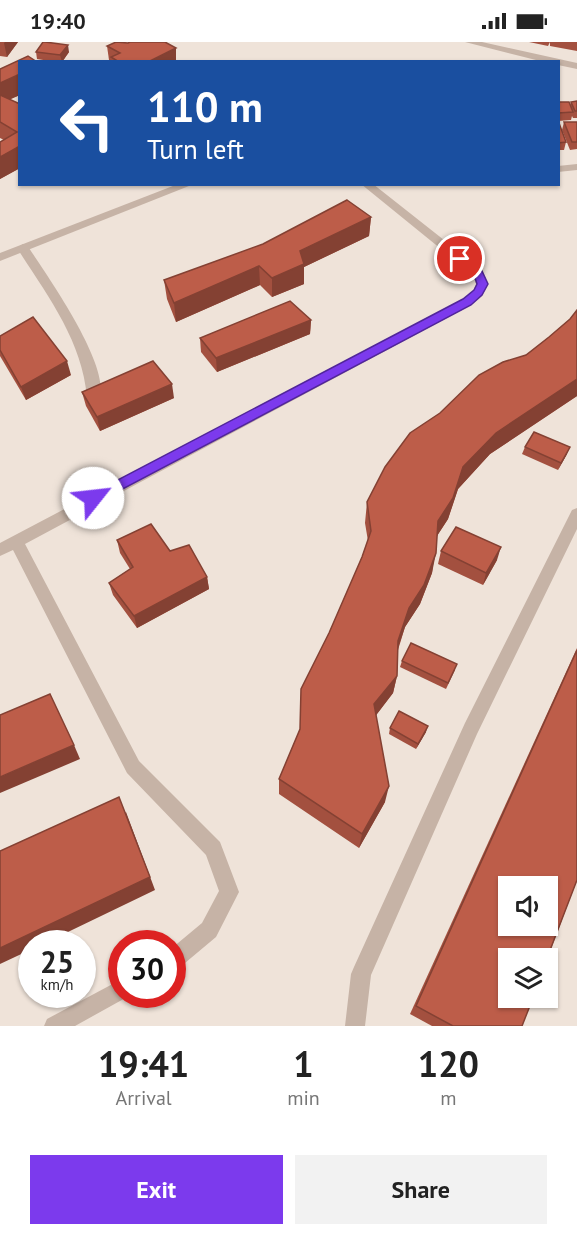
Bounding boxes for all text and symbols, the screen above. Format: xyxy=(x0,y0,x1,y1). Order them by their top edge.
text: 19:40 xyxy=(30,7,86,35)
text: 110 m xyxy=(147,79,263,134)
icon: left xyxy=(48,84,126,162)
text: Turn left xyxy=(147,132,244,166)
pin xyxy=(434,233,485,284)
icon: arrive xyxy=(443,242,476,275)
position arrow xyxy=(61,466,125,530)
map controls xyxy=(498,876,558,1008)
button: sound xyxy=(498,876,558,936)
speed limit sign: 30 xyxy=(108,930,186,1008)
text: 25 xyxy=(40,942,74,981)
button: layers xyxy=(498,948,558,1008)
text: km/h xyxy=(41,975,73,994)
text: 19:41 xyxy=(98,1040,189,1087)
text: 1 xyxy=(293,1040,314,1087)
text: 120 xyxy=(418,1040,479,1087)
text: Arrival xyxy=(116,1085,172,1111)
text: min xyxy=(287,1085,320,1111)
text: m xyxy=(440,1085,457,1111)
button: Exit xyxy=(30,1155,283,1224)
button: Share xyxy=(295,1155,547,1224)

